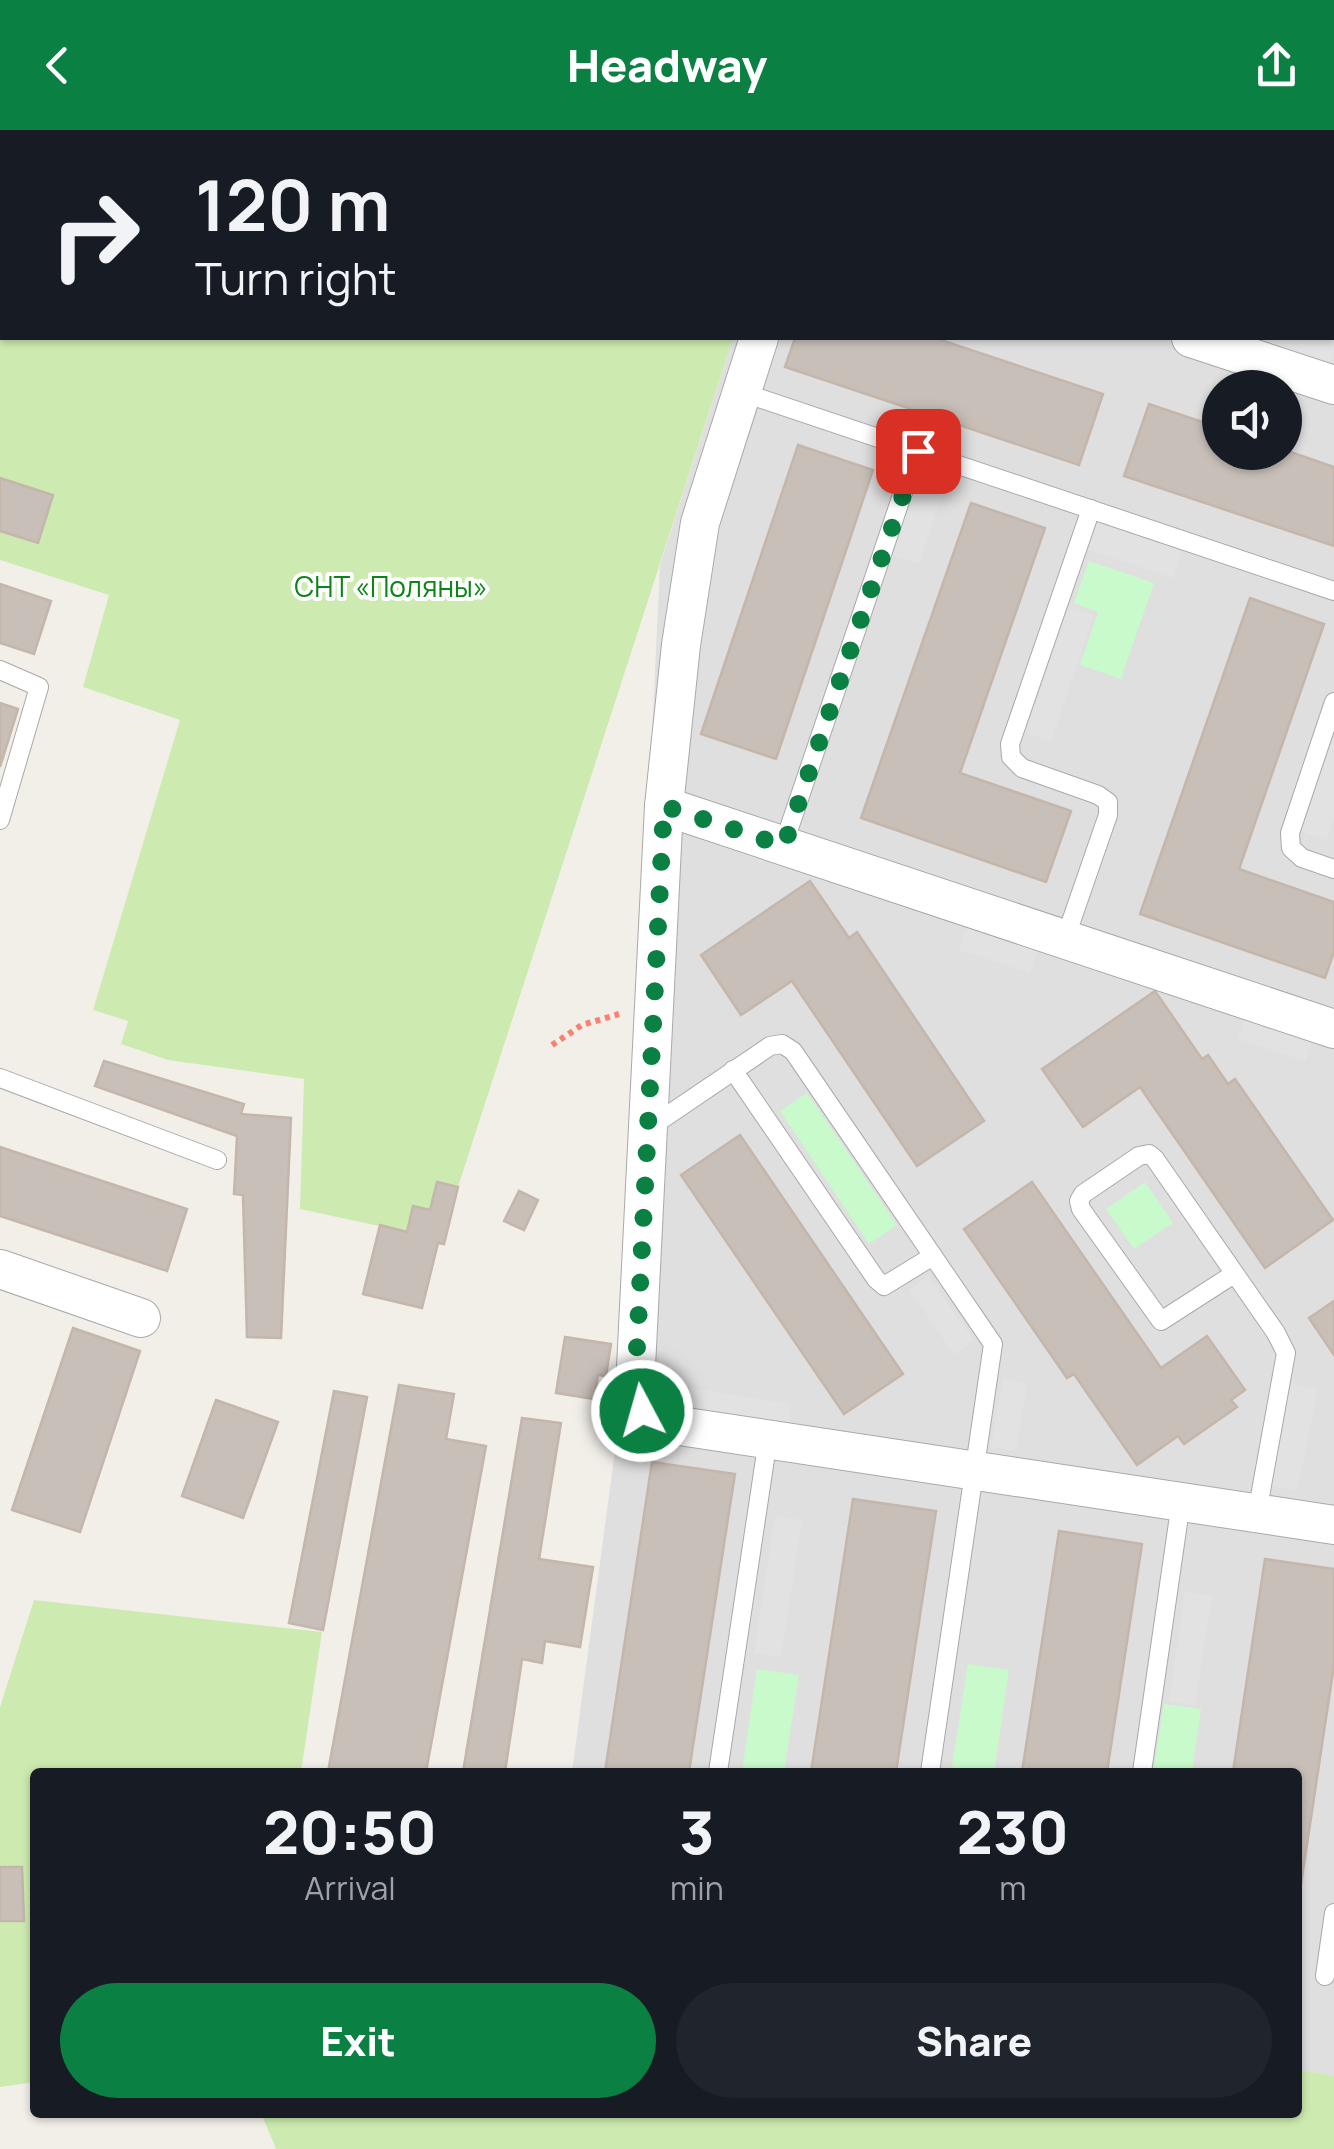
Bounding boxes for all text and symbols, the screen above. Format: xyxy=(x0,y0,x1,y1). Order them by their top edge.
text: Headway xyxy=(567,34,767,96)
icon: back xyxy=(30,38,85,93)
icon: share xyxy=(1249,38,1304,93)
text: 120 m xyxy=(195,156,390,252)
icon: right xyxy=(30,170,160,300)
text: Turn right xyxy=(195,247,396,309)
map controls xyxy=(1202,370,1302,470)
button: sound xyxy=(1202,370,1302,470)
pin xyxy=(876,409,961,494)
icon: arrive xyxy=(891,424,946,479)
park label: СНТ «Поляны» xyxy=(294,567,488,605)
position arrow xyxy=(590,1359,694,1463)
text: 20:50 xyxy=(263,1790,437,1872)
text: 3 xyxy=(679,1790,715,1872)
text: 230 xyxy=(957,1790,1069,1872)
text: Arrival xyxy=(304,1866,396,1910)
text: min xyxy=(670,1866,724,1910)
text: m xyxy=(999,1866,1026,1910)
button: Exit xyxy=(60,1983,656,2098)
button: Share xyxy=(676,1983,1272,2098)

